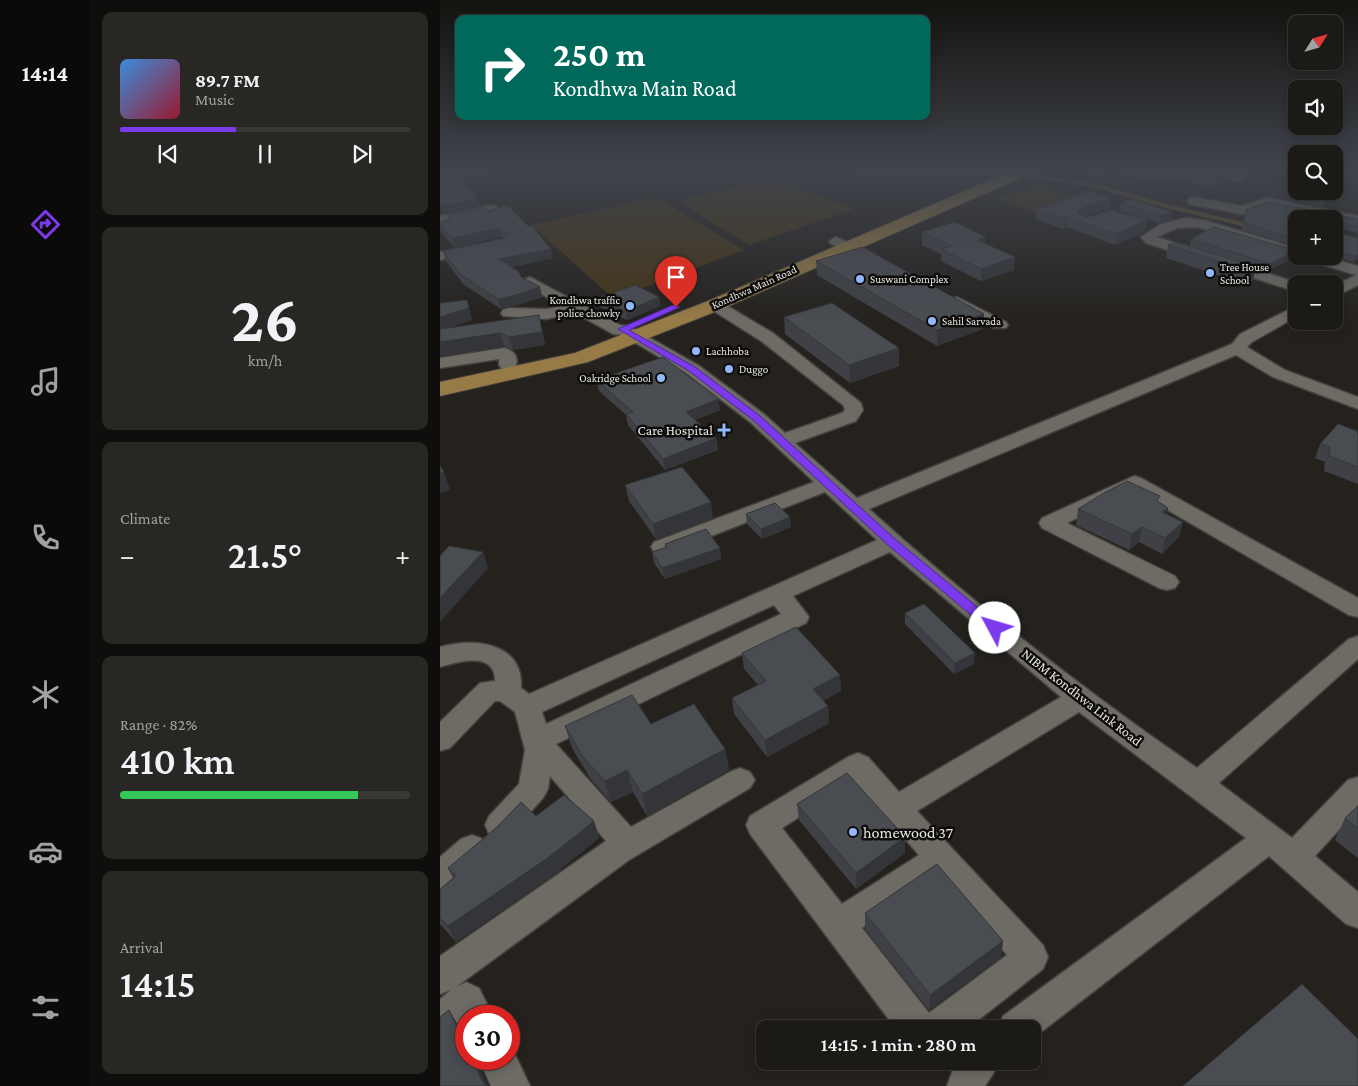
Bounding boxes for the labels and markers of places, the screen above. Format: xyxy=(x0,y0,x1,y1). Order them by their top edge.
pin xyxy=(655,256,697,307)
place label: Tree House School xyxy=(1220,261,1269,286)
marker: Tree House School xyxy=(1204,267,1216,279)
marker: Suswani Complex xyxy=(854,273,866,285)
place label: Suswani Complex xyxy=(870,273,948,286)
place label: Kondhwa traffic police chowky xyxy=(549,294,621,320)
marker: Kondhwa traffic police chowky xyxy=(624,300,636,312)
marker: Sahil Sarvada xyxy=(926,315,938,327)
place label: Sahil Sarvada xyxy=(942,315,1001,327)
marker: Lachhoba xyxy=(690,345,702,357)
place label: Lachhoba xyxy=(706,345,749,357)
marker: Duggo xyxy=(723,363,735,375)
place label: Duggo xyxy=(739,363,769,376)
place label: Oakridge School xyxy=(579,372,651,385)
marker: Oakridge School xyxy=(655,372,667,384)
place label: Care Hospital xyxy=(638,422,713,438)
marker: Care Hospital xyxy=(717,423,731,437)
place label: homewood 37 xyxy=(863,824,954,841)
marker: homewood 37 xyxy=(847,826,859,838)

